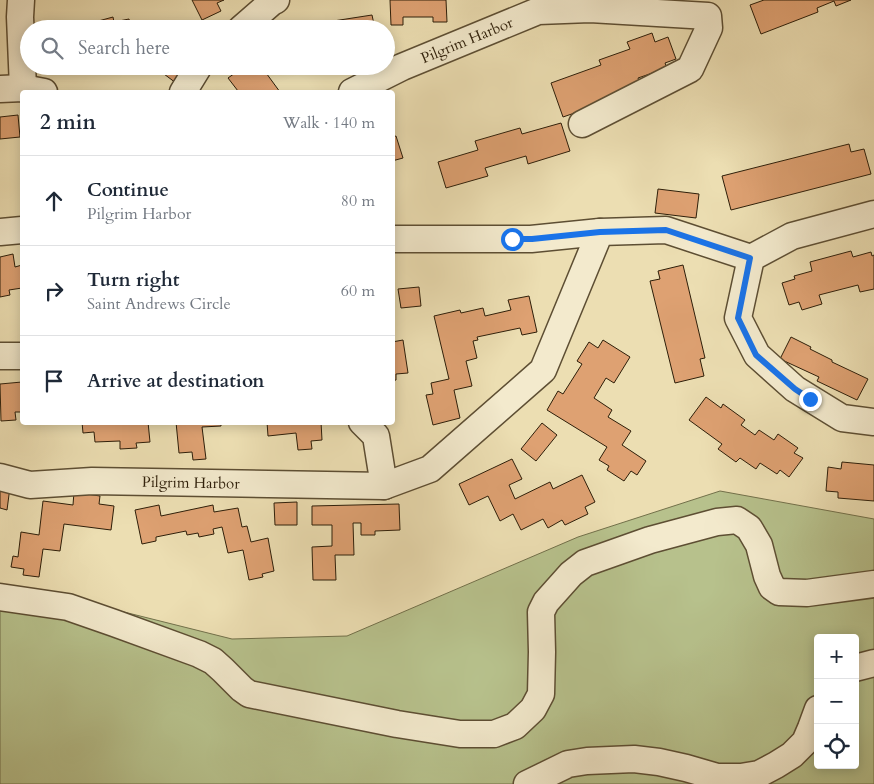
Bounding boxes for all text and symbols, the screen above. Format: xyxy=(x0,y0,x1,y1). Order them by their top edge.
street label: Pilgrim Harbor xyxy=(418,12,516,68)
search box xyxy=(20,20,395,75)
icon: search xyxy=(38,34,66,62)
text: Search here xyxy=(78,35,170,61)
text: 2 min xyxy=(40,108,96,137)
text: Walk · 140 m xyxy=(283,112,375,134)
text: Continue xyxy=(87,177,169,203)
icon: ahead xyxy=(40,187,68,215)
text: 80 m xyxy=(341,190,375,212)
text: Pilgrim Harbor xyxy=(87,203,191,225)
route start xyxy=(501,228,524,251)
text: Turn right xyxy=(87,267,179,293)
icon: right xyxy=(40,277,68,305)
text: 60 m xyxy=(341,280,375,302)
text: Saint Andrews Circle xyxy=(87,293,231,315)
icon: arrive xyxy=(40,367,68,395)
text: Arrive at destination xyxy=(87,368,264,394)
route end xyxy=(799,388,822,411)
street label: Pilgrim Harbor xyxy=(142,472,240,494)
map controls xyxy=(814,634,859,769)
button: + xyxy=(814,634,859,679)
button: − xyxy=(814,679,859,724)
button: locate xyxy=(814,724,859,769)

